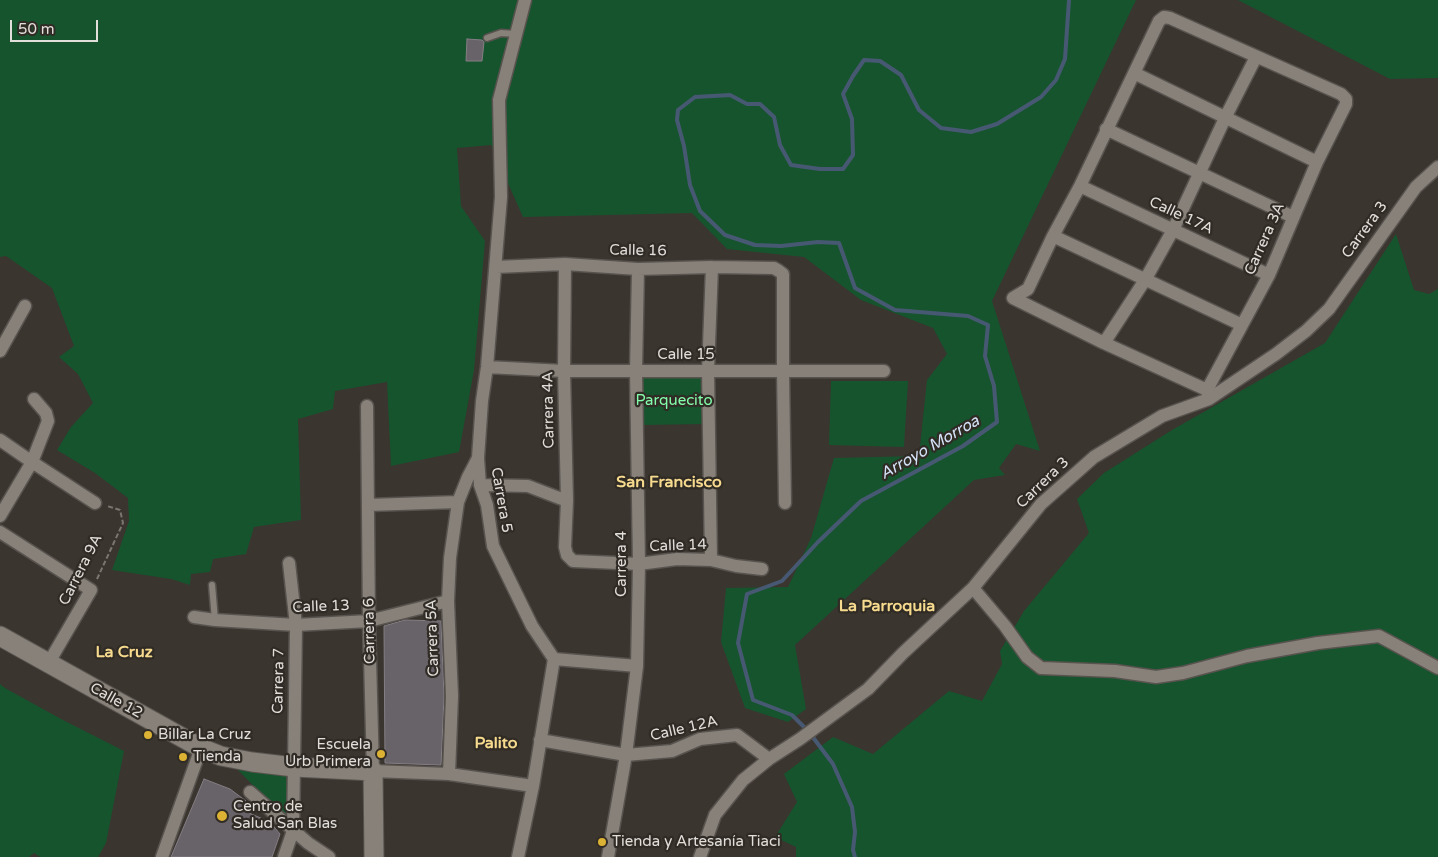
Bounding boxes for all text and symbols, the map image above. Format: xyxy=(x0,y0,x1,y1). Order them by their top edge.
scale bar xyxy=(12,10,100,42)
text: 50 m xyxy=(18,20,55,38)
street label: Calle 17A xyxy=(1146,193,1216,239)
street label: Carrera 3 xyxy=(1338,198,1392,262)
street label: Carrera 3A xyxy=(1241,200,1289,278)
street label: Calle 16 xyxy=(609,241,667,261)
street label: Calle 15 xyxy=(657,346,715,364)
street label: Carrera 4A xyxy=(539,371,559,449)
park label: Parquecito xyxy=(635,392,713,410)
water label: Arroyo Morroa xyxy=(877,412,983,484)
street label: Carrera 3 xyxy=(1013,454,1073,512)
street label: Carrera 5 xyxy=(486,466,516,534)
district label: San Francisco xyxy=(616,473,722,493)
street label: Carrera 9A xyxy=(55,531,107,609)
street label: Carrera 4 xyxy=(613,531,631,597)
street label: Calle 14 xyxy=(649,536,707,556)
street label: Calle 13 xyxy=(292,597,350,617)
district label: La Parroquia xyxy=(839,597,935,617)
street label: Carrera 6 xyxy=(360,598,380,664)
street label: Carrera 5A xyxy=(423,599,443,677)
district label: La Cruz xyxy=(95,643,153,663)
street label: Carrera 7 xyxy=(269,648,289,714)
street label: Calle 12 xyxy=(86,679,146,723)
street label: Calle 12A xyxy=(648,712,720,746)
place label: Billar La Cruz xyxy=(158,726,251,744)
marker: Billar La Cruz xyxy=(142,729,154,741)
district label: Palito xyxy=(474,734,518,754)
place label: Escuela Urb Primera xyxy=(285,736,371,771)
place label: Tienda xyxy=(193,748,241,766)
marker: Escuela Urb Primera xyxy=(375,748,387,760)
marker: Tienda xyxy=(177,751,189,763)
place label: Centro de Salud San Blas xyxy=(233,798,337,833)
marker: Centro de Salud San Blas xyxy=(215,809,229,823)
place label: Tienda y Artesanía Tiaci xyxy=(612,833,781,851)
marker: Tienda y Artesanía Tiaci xyxy=(596,836,608,848)

